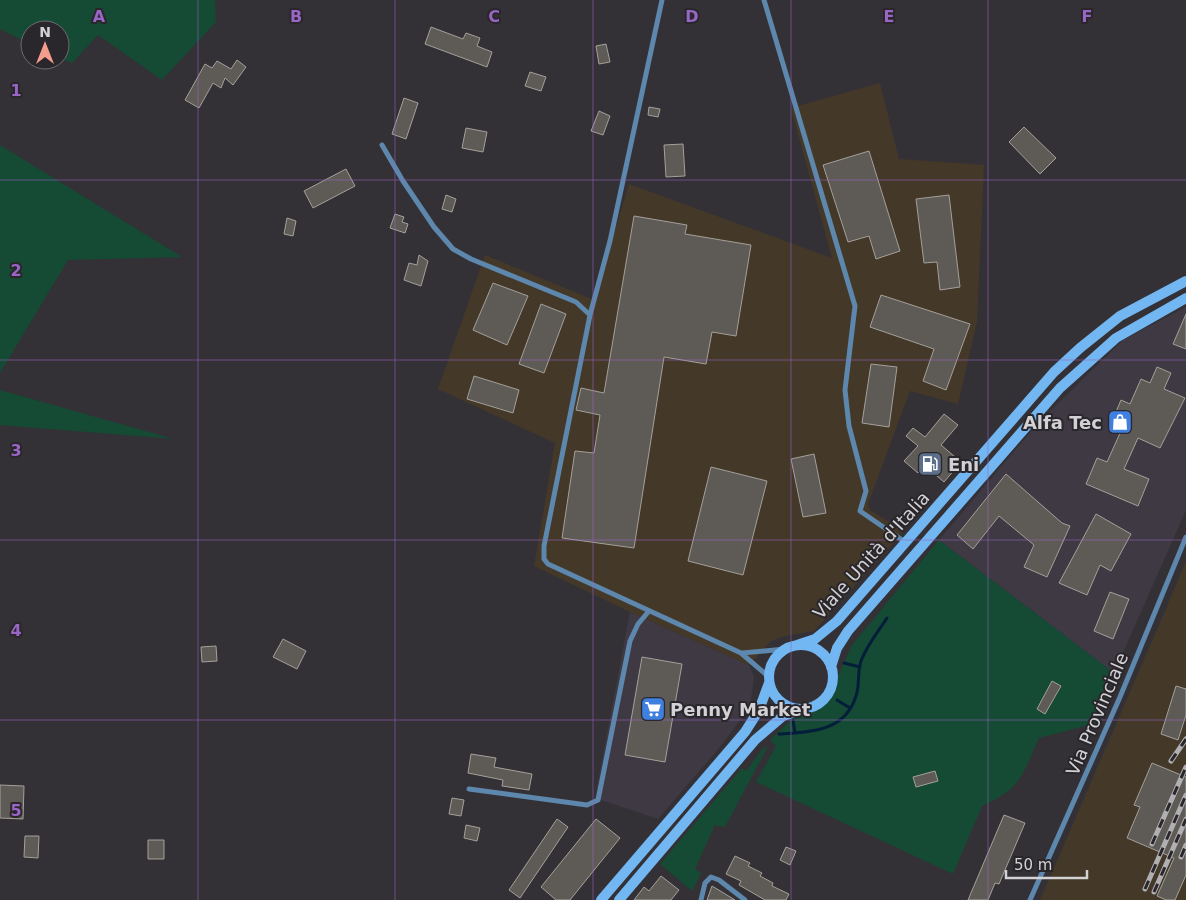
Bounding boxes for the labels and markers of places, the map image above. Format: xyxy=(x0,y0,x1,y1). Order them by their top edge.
shop icon: Alfa Tec xyxy=(1107,409,1133,435)
place label: Alfa Tec xyxy=(1023,412,1102,433)
fuel station icon: Eni xyxy=(917,451,943,477)
place label: Eni xyxy=(948,454,979,475)
supermarket icon: Penny Market xyxy=(640,696,666,722)
place label: Penny Market xyxy=(670,699,811,720)

